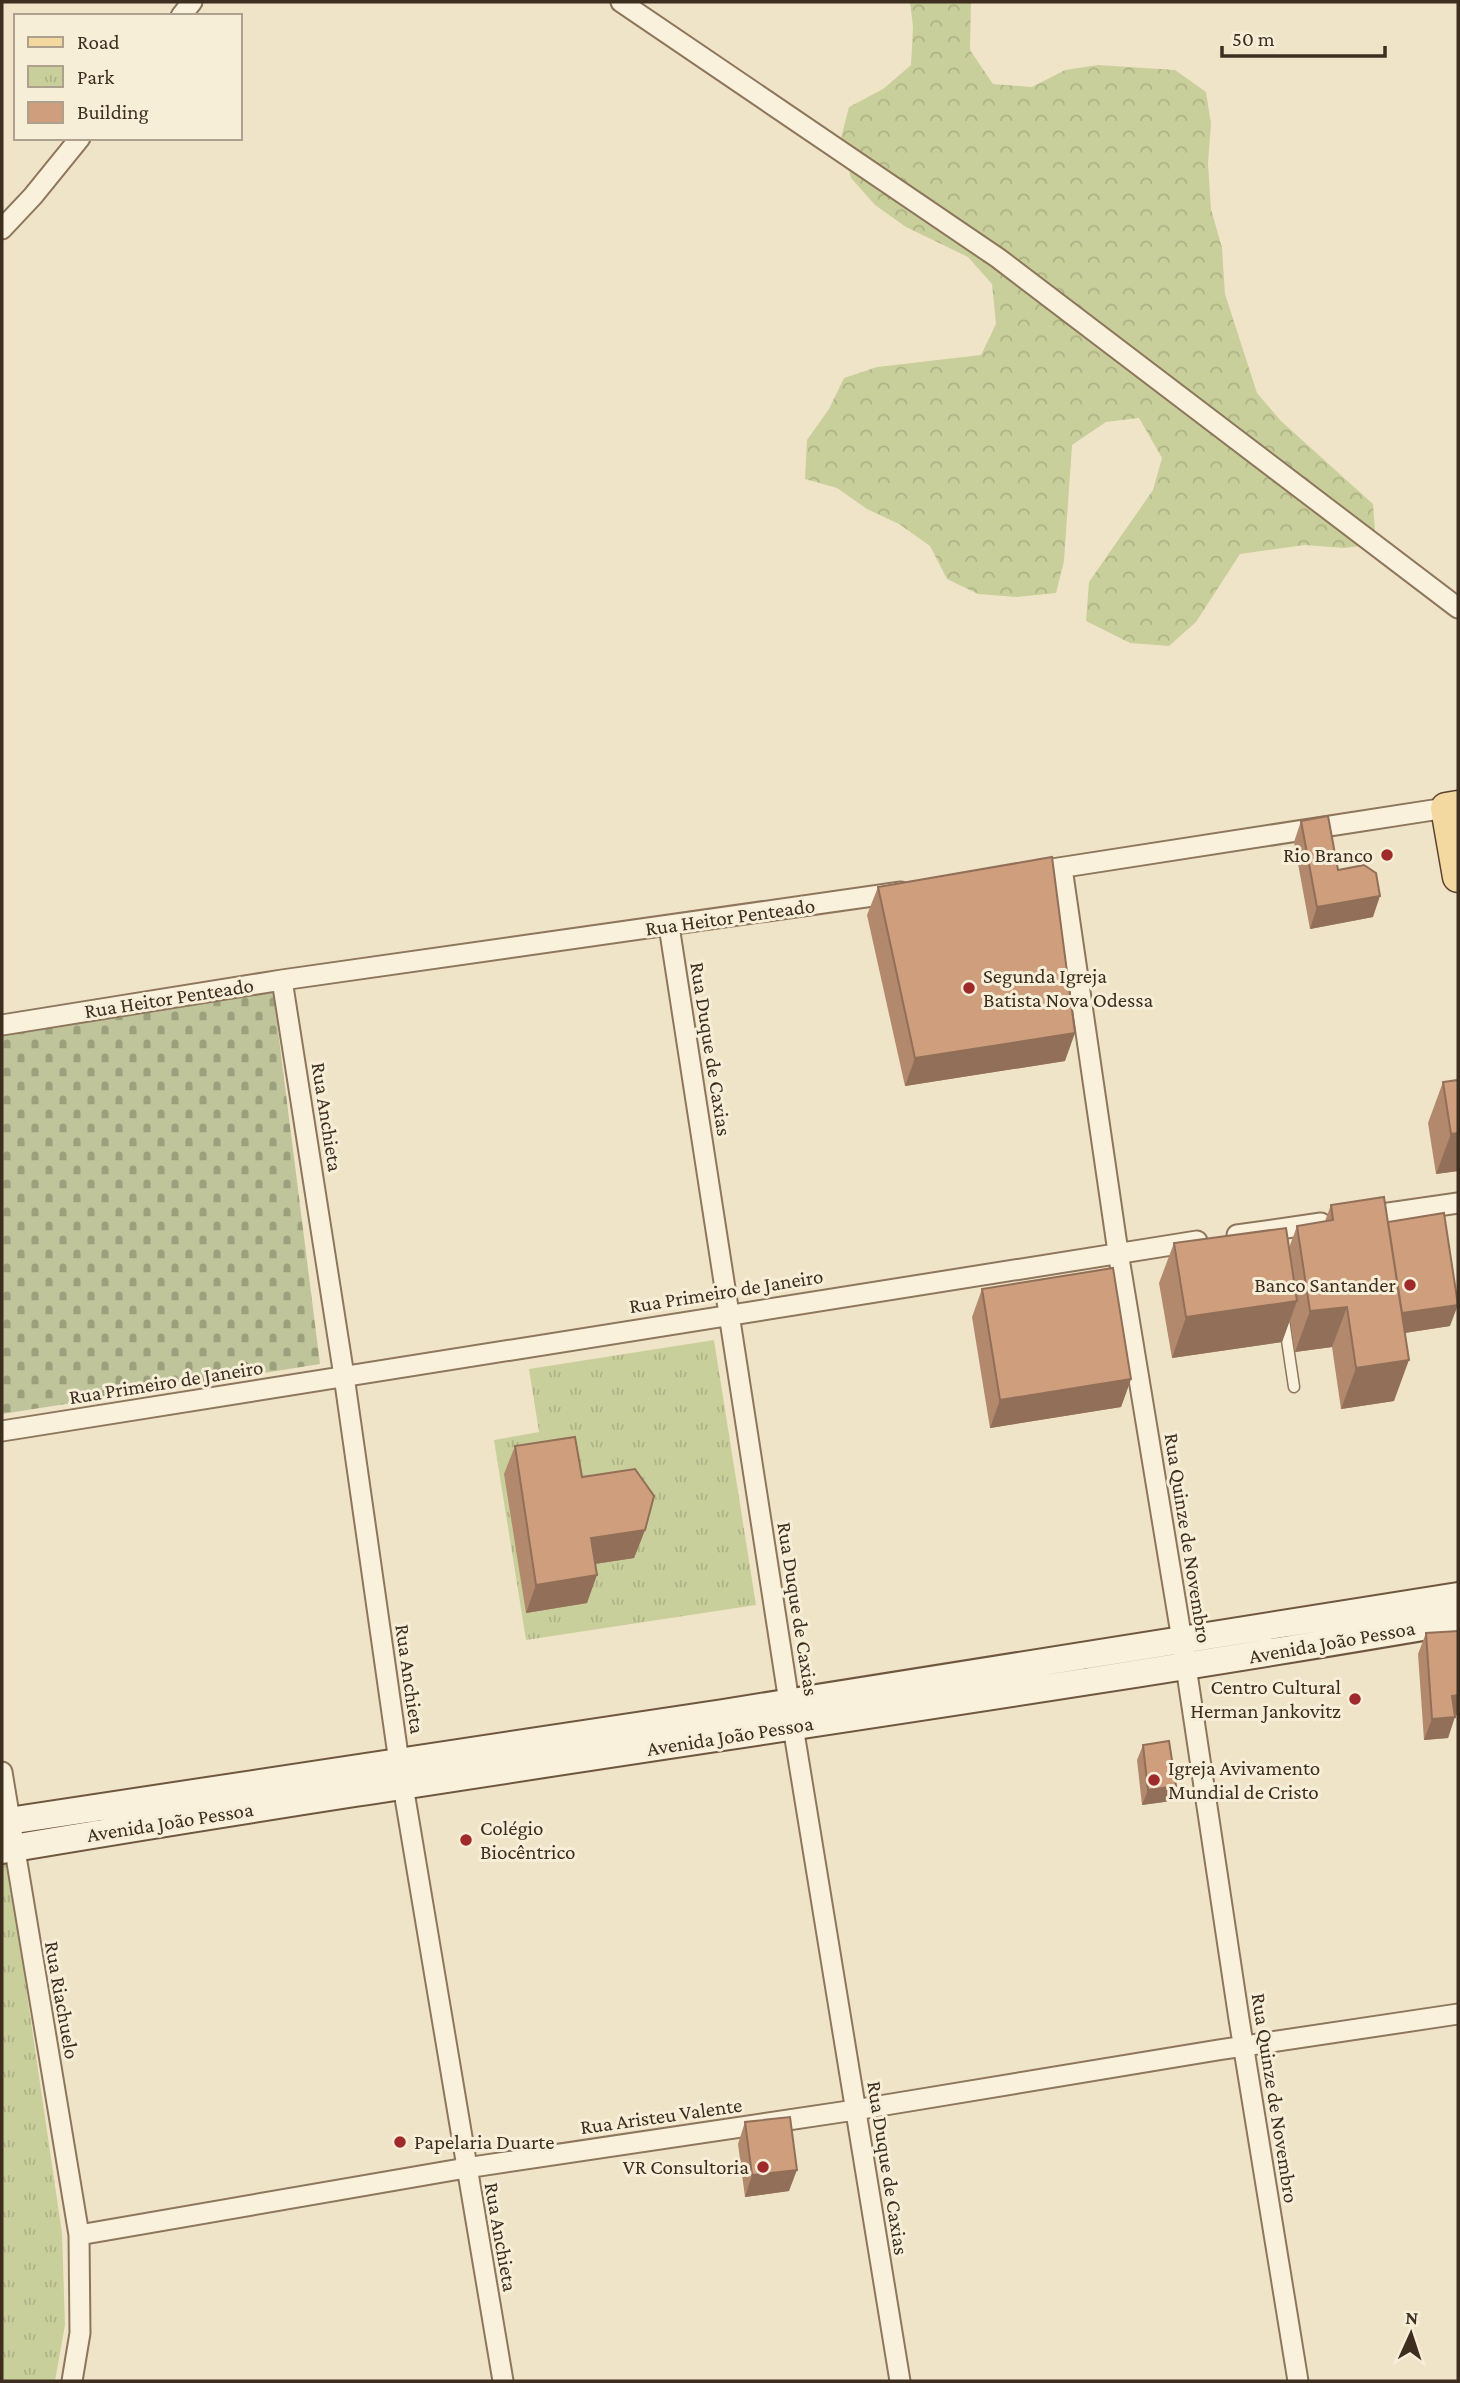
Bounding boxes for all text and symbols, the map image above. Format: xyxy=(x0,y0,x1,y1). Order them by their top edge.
legend xyxy=(14,14,242,140)
scale bar xyxy=(1222,14,1385,58)
text: 50 m xyxy=(1232,27,1275,51)
text: Road xyxy=(77,30,120,54)
text: Park xyxy=(77,65,114,89)
text: Building xyxy=(77,100,149,124)
place label: Rio Branco xyxy=(1283,843,1373,867)
marker: Rio Branco xyxy=(1379,847,1395,863)
street label: Rua Heitor Penteado xyxy=(644,893,816,941)
street label: Rua Duque de Caxias xyxy=(685,960,737,1138)
place label: Segunda Igreja Batista Nova Odessa xyxy=(983,964,1153,1012)
street label: Rua Heitor Penteado xyxy=(83,973,255,1023)
marker: Segunda Igreja Batista Nova Odessa xyxy=(961,980,977,996)
street label: Rua Anchieta xyxy=(306,1061,348,1174)
street label: Rua Primeiro de Janeiro xyxy=(627,1264,825,1318)
place label: Banco Santander xyxy=(1254,1273,1397,1297)
marker: Banco Santander xyxy=(1402,1277,1418,1293)
street label: Rua Primeiro de Janeiro xyxy=(67,1355,265,1409)
street label: Rua Quinze de Novembro xyxy=(1160,1431,1216,1645)
street label: Rua Duque de Caxias xyxy=(772,1520,824,1698)
street label: Avenida João Pessoa xyxy=(1247,1616,1417,1668)
street label: Rua Anchieta xyxy=(390,1623,430,1736)
place label: Centro Cultural Herman Jankovitz xyxy=(1190,1675,1341,1723)
marker: Centro Cultural Herman Jankovitz xyxy=(1347,1691,1363,1707)
street label: Avenida João Pessoa xyxy=(645,1711,815,1761)
place label: Igreja Avivamento Mundial de Cristo xyxy=(1168,1756,1320,1804)
marker: Igreja Avivamento Mundial de Cristo xyxy=(1146,1772,1162,1788)
street label: Avenida João Pessoa xyxy=(85,1797,255,1847)
place label: Colégio Biocêntrico xyxy=(480,1816,575,1864)
marker: Colégio Biocêntrico xyxy=(458,1832,474,1848)
street label: Rua Riachuelo xyxy=(40,1939,84,2061)
street label: Rua Quinze de Novembro xyxy=(1247,1991,1303,2205)
street label: Rua Duque de Caxias xyxy=(862,2079,914,2257)
street label: Rua Aristeu Valente xyxy=(578,2093,744,2139)
place label: Papelaria Duarte xyxy=(414,2130,554,2154)
marker: Papelaria Duarte xyxy=(392,2134,408,2150)
place label: VR Consultoria xyxy=(623,2155,749,2179)
marker: VR Consultoria xyxy=(755,2159,771,2175)
street label: Rua Anchieta xyxy=(480,2180,522,2294)
north arrow xyxy=(1376,2299,1446,2369)
text: N xyxy=(1405,2307,1419,2328)

